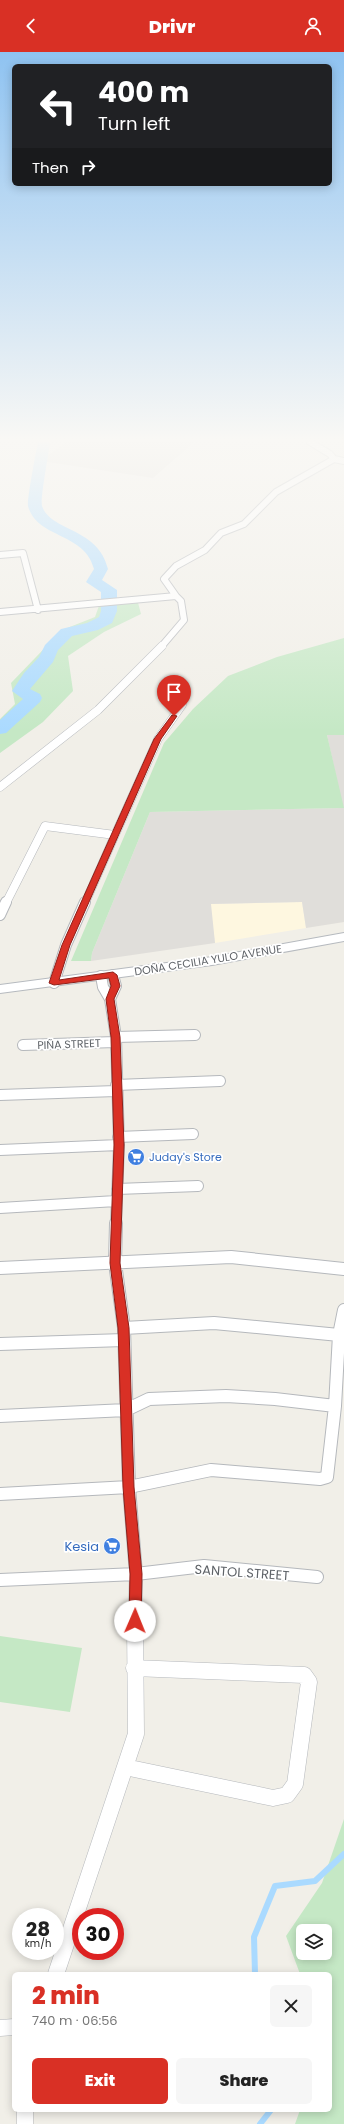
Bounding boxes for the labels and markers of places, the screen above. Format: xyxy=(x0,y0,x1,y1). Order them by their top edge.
pin xyxy=(157,675,191,716)
supermarket icon: Juday's Store xyxy=(126,1147,146,1167)
place label: Juday's Store xyxy=(149,1149,222,1165)
supermarket icon: Kesia xyxy=(102,1536,122,1556)
place label: Kesia xyxy=(64,1537,99,1556)

